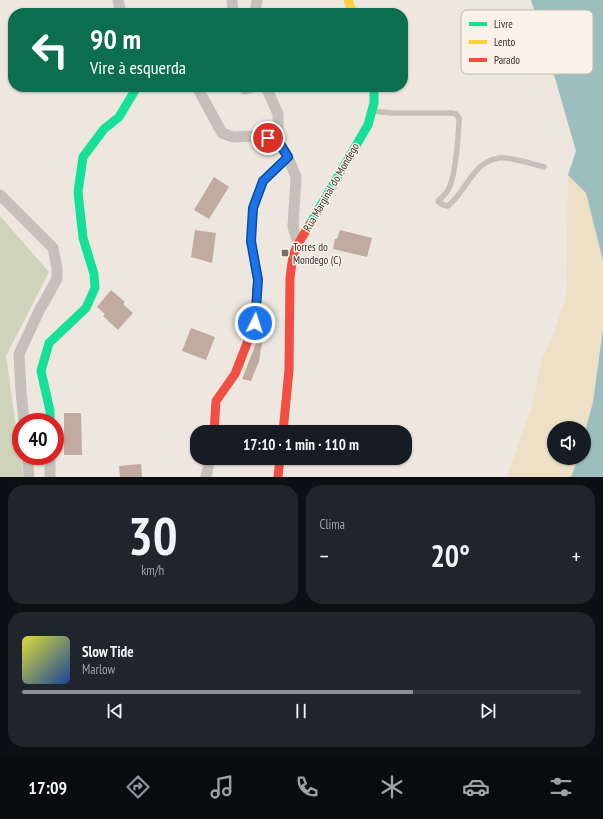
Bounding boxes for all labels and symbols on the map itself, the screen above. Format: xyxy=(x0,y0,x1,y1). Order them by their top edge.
legend xyxy=(461,10,593,74)
text: Livre xyxy=(494,17,513,31)
text: Lento xyxy=(494,35,515,49)
text: Parado xyxy=(494,53,520,67)
pin xyxy=(251,121,285,155)
street label: Rua Marginal do Mondego xyxy=(300,140,362,234)
place label: Torres do Mondego (C) xyxy=(293,240,341,267)
marker: Torres do Mondego (C) xyxy=(280,248,290,258)
position arrow xyxy=(234,302,276,344)
speed limit sign: 40 xyxy=(12,413,64,465)

